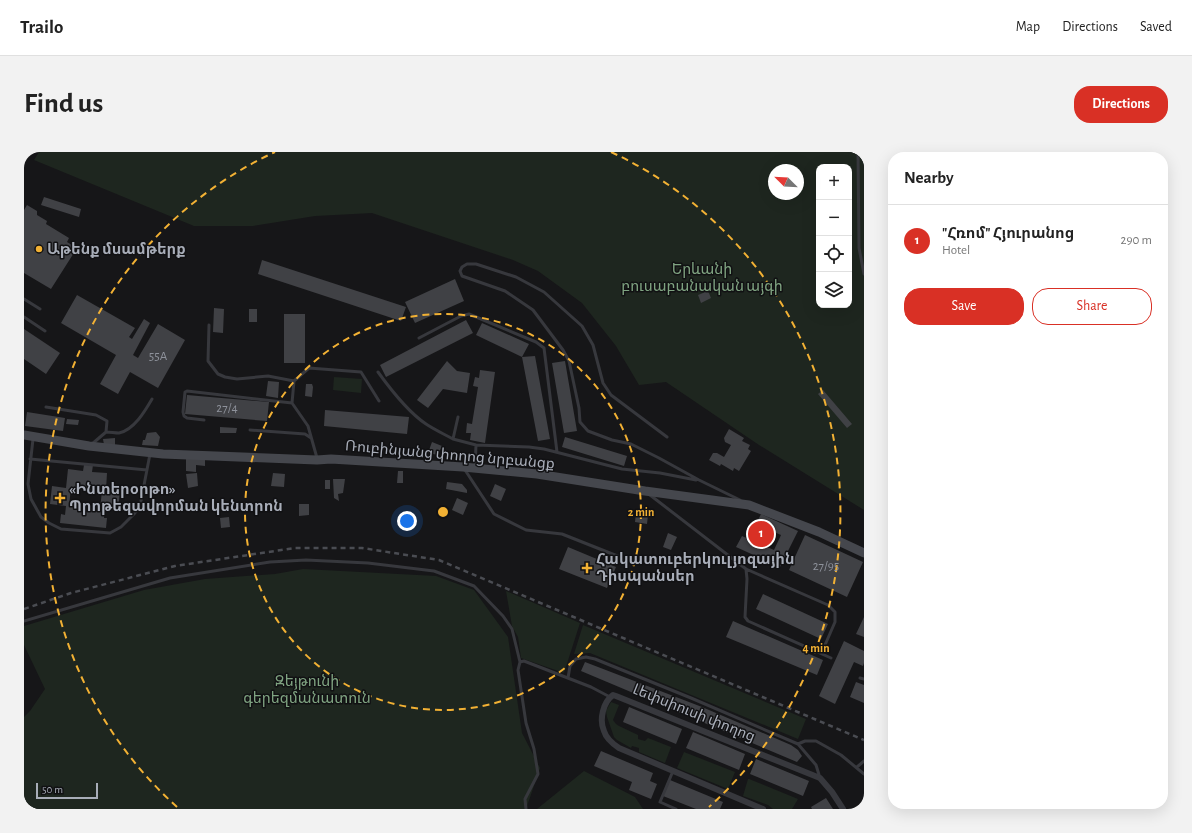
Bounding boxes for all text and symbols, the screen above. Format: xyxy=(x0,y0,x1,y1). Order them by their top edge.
text: Trailo xyxy=(20,18,63,37)
text: Map xyxy=(1016,20,1040,34)
text: Directions xyxy=(1062,20,1118,34)
text: Saved xyxy=(1140,20,1172,34)
button: Directions xyxy=(1074,86,1168,123)
text: Find us xyxy=(24,90,103,118)
north arrow xyxy=(768,164,804,200)
map controls xyxy=(816,164,852,308)
button: + xyxy=(816,164,852,200)
text: Nearby xyxy=(904,169,954,186)
button: − xyxy=(816,200,852,236)
text: "Հռոմ" Հյուրանոց xyxy=(942,226,1074,241)
text: 1 xyxy=(915,234,919,247)
text: 290 m xyxy=(1121,234,1152,247)
button: locate xyxy=(816,236,852,272)
place label: Աթենք մսամթերք xyxy=(47,241,186,258)
marker: Աթենք մսամթերք xyxy=(34,244,44,254)
text: Hotel xyxy=(942,244,970,257)
park label: Երևանի բուսաբանական այգի xyxy=(621,261,783,295)
button: layers xyxy=(816,272,852,308)
button: Save xyxy=(904,288,1024,325)
button: Share xyxy=(1032,288,1152,325)
house number: 55A xyxy=(149,350,168,363)
house number: 27/4 xyxy=(216,402,238,415)
street label: Ռուբինյանց փողոց նրբանցք xyxy=(344,437,556,473)
place label: «Ինտերօրթո» Պրոթեզավորման կենտրոն xyxy=(69,481,283,515)
marker: «Ինտերօրթո» Պրոթեզավորման կենտրոն xyxy=(54,492,66,504)
centre of rings xyxy=(436,505,450,519)
text: 2 min xyxy=(628,506,654,518)
your location xyxy=(397,511,417,531)
pin: 1 xyxy=(748,519,774,549)
place label: Հակատուբերկուլյոզային Դիսպանսեր xyxy=(596,551,795,585)
house number: 27/95 xyxy=(813,560,839,573)
marker: Հակատուբերկուլյոզային Դիսպանսեր xyxy=(581,562,593,574)
text: 4 min xyxy=(802,642,830,654)
park label: Զեյթունի գերեզմանատուն xyxy=(243,673,371,707)
street label: Լեփսիուսի փողոց xyxy=(630,682,757,745)
scale bar xyxy=(36,781,98,800)
text: 50 m xyxy=(42,784,63,795)

